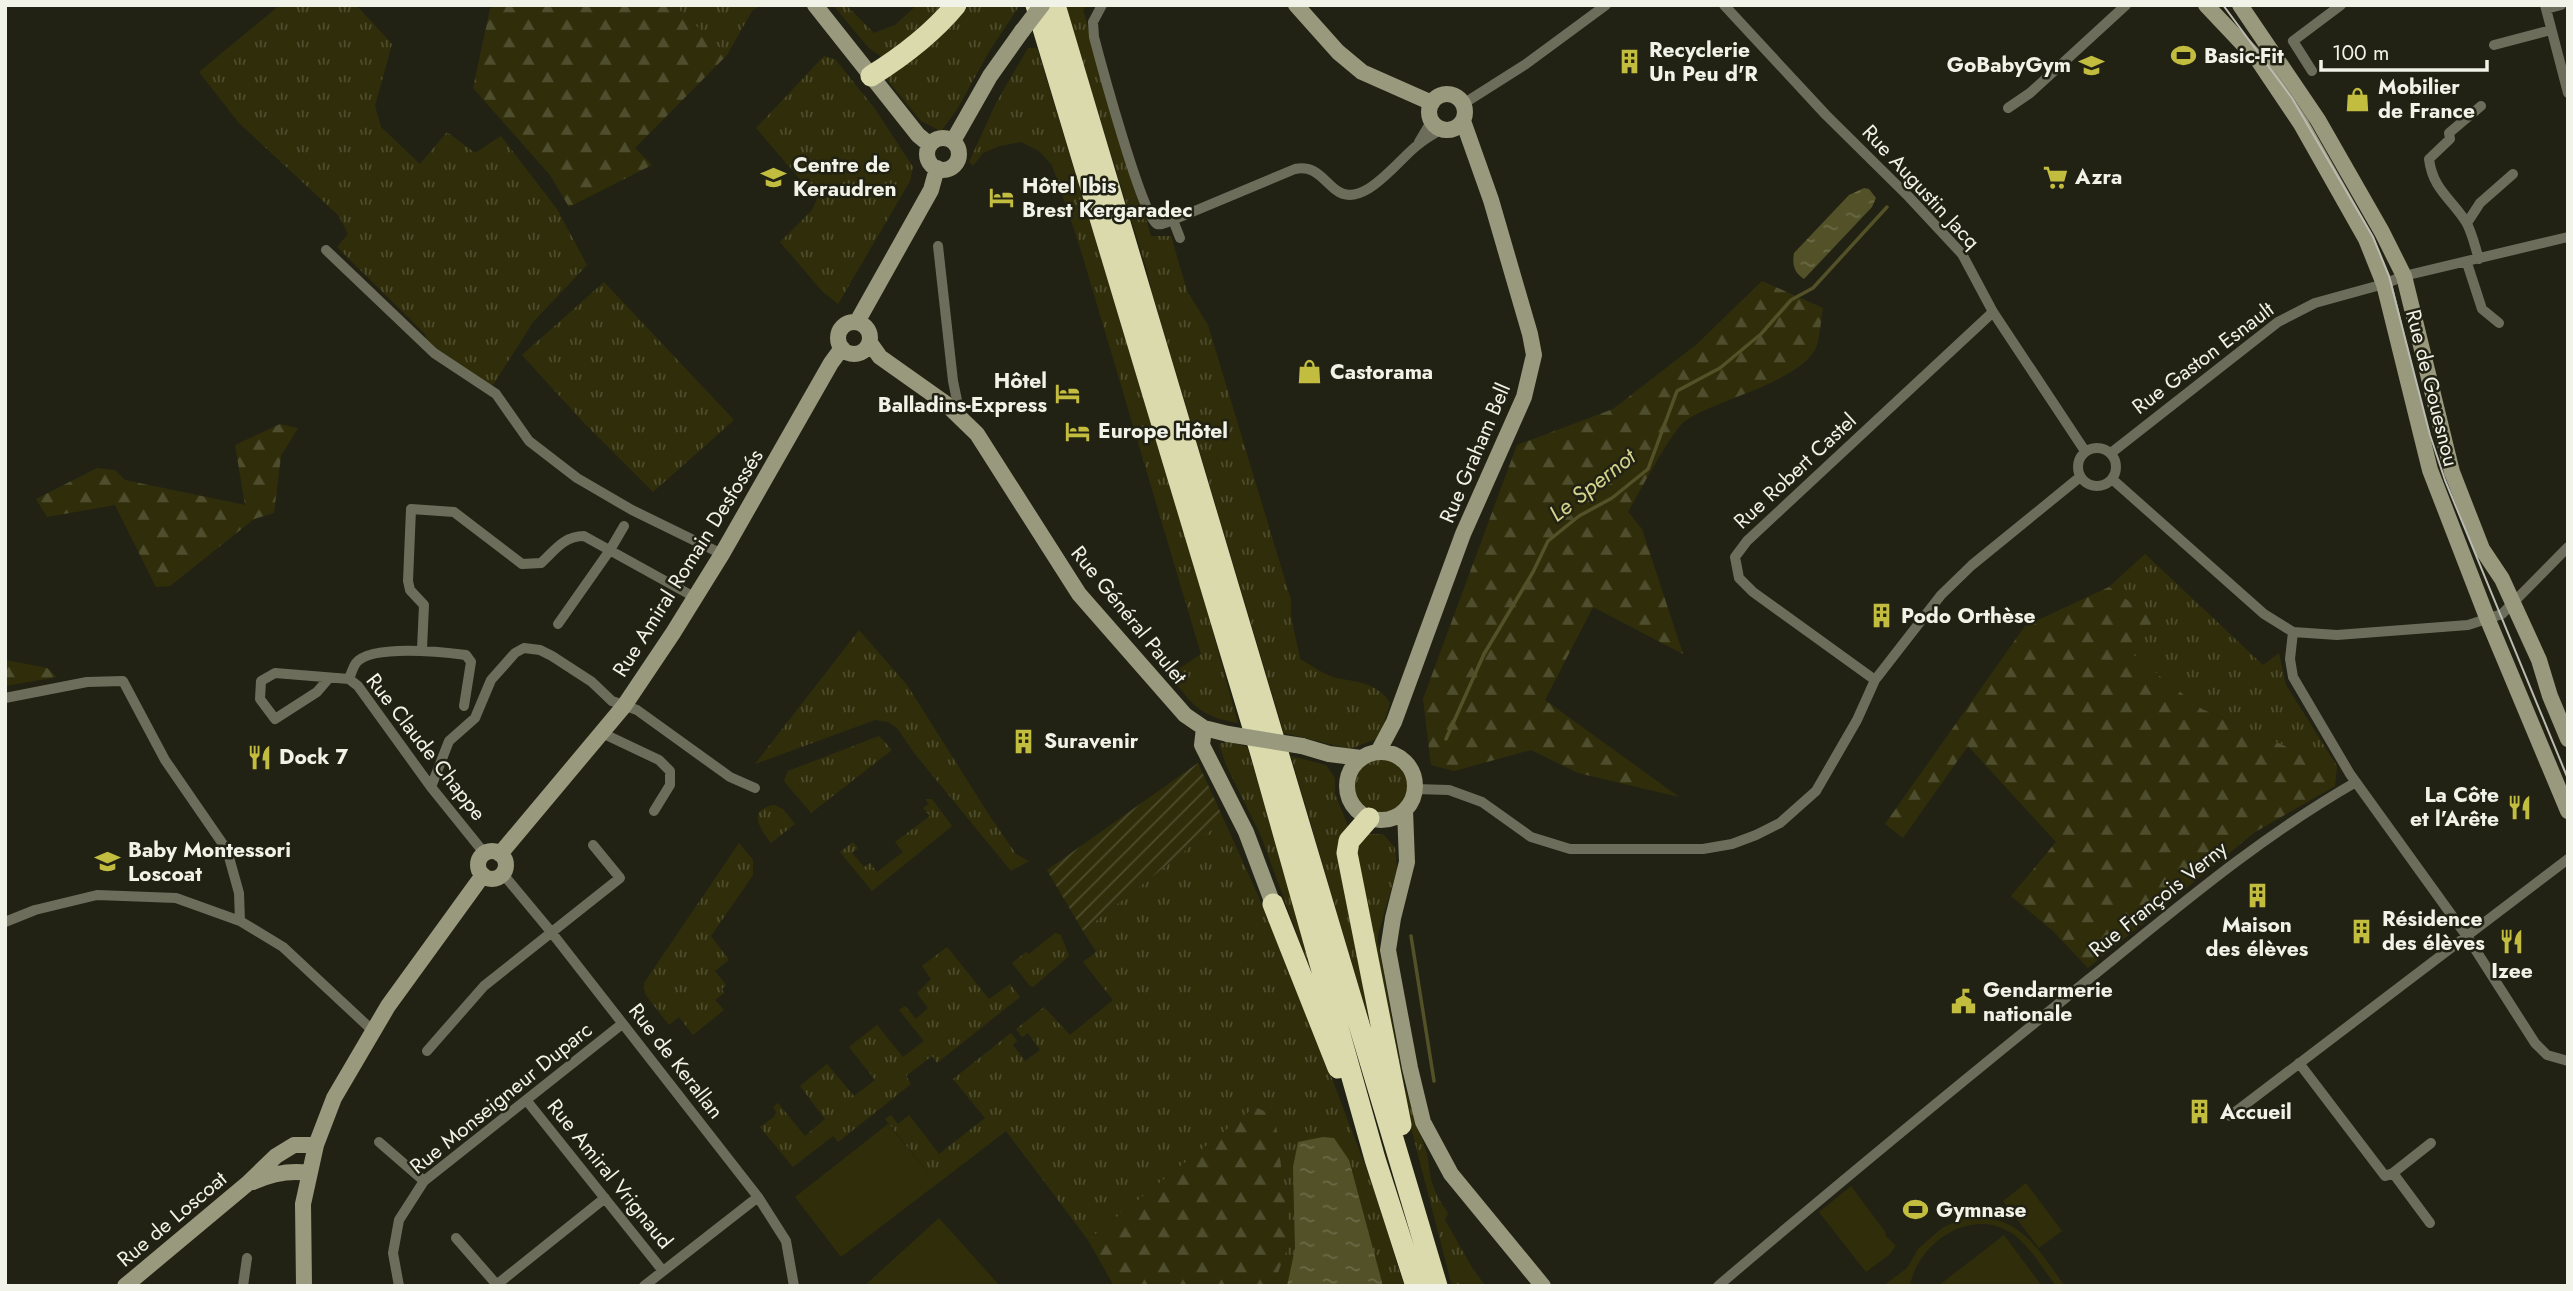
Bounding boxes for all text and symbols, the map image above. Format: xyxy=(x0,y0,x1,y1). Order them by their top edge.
scale bar xyxy=(2321,28,2487,72)
place label: Recyclerie Un Peu d'R xyxy=(1649,35,1758,89)
text: 100 m xyxy=(2332,38,2389,68)
place label: Basic-Fit xyxy=(2204,41,2284,71)
sports icon: Basic-Fit xyxy=(2170,42,2198,70)
building icon: Recyclerie Un Peu d'R xyxy=(1615,48,1643,76)
place label: GoBabyGym xyxy=(1947,50,2071,80)
school or university icon: GoBabyGym xyxy=(2077,51,2105,79)
place label: Mobilier de France xyxy=(2378,72,2475,126)
shop icon: Mobilier de France xyxy=(2344,85,2372,113)
street label: Rue Augustin Jacq xyxy=(1855,118,1987,256)
place label: Centre de Keraudren xyxy=(793,150,897,204)
place label: Azra xyxy=(2074,162,2122,192)
school or university icon: Centre de Keraudren xyxy=(759,163,787,191)
supermarket icon: Azra xyxy=(2041,163,2069,191)
place label: Hôtel Ibis Brest Kergaradec xyxy=(1022,171,1193,225)
hotel icon: Hôtel Ibis Brest Kergaradec xyxy=(988,184,1016,212)
street label: Rue Gaston Esnault xyxy=(2126,295,2280,421)
street label: Rue de Gouesnou xyxy=(2398,306,2466,470)
place label: Castorama xyxy=(1330,357,1433,387)
shop icon: Castorama xyxy=(1296,358,1324,386)
place label: Hôtel Balladins-Express xyxy=(878,366,1047,420)
street label: Rue Graham Bell xyxy=(1432,378,1518,528)
hotel icon: Hôtel Balladins-Express xyxy=(1053,379,1081,407)
street label: Rue Robert Castel xyxy=(1727,406,1863,536)
place label: Europe Hôtel xyxy=(1098,416,1228,446)
hotel icon: Europe Hôtel xyxy=(1064,417,1092,445)
water label: Le Spernot xyxy=(1541,439,1644,530)
street label: Rue Amiral Romain Desfossés xyxy=(605,443,771,683)
street label: Rue Général Paulet xyxy=(1064,540,1194,690)
place label: Podo Orthèse xyxy=(1901,601,2036,631)
building icon: Podo Orthèse xyxy=(1867,602,1895,630)
street label: Rue Claude Chappe xyxy=(359,667,493,827)
place label: Suravenir xyxy=(1044,726,1139,756)
building icon: Suravenir xyxy=(1010,727,1038,755)
place label: Dock 7 xyxy=(279,742,349,772)
restaurant icon: Dock 7 xyxy=(245,743,273,771)
place label: La Côte et l’Arête xyxy=(2410,780,2499,834)
restaurant icon: La Côte et l’Arête xyxy=(2505,793,2533,821)
street label: Rue François Verny xyxy=(2082,833,2234,964)
place label: Baby Montessori Loscoat xyxy=(128,835,291,889)
school or university icon: Baby Montessori Loscoat xyxy=(94,848,122,876)
building icon: Maison des élèves xyxy=(2243,882,2271,910)
place label: Résidence des élèves xyxy=(2382,904,2485,958)
place label: Maison des élèves xyxy=(2206,910,2309,964)
building icon: Résidence des élèves xyxy=(2348,917,2376,945)
restaurant icon: Izee xyxy=(2498,928,2526,956)
place label: Izee xyxy=(2491,956,2533,986)
place label: Gendarmerie nationale xyxy=(1983,975,2113,1029)
public building icon: Gendarmerie nationale xyxy=(1949,988,1977,1016)
street label: Rue de Kerallan xyxy=(621,997,731,1125)
street label: Rue Monseigneur Duparc xyxy=(403,1015,599,1181)
street label: Rue Amiral Vrignaud xyxy=(540,1093,680,1255)
place label: Accueil xyxy=(2219,1097,2292,1127)
building icon: Accueil xyxy=(2186,1098,2214,1126)
street label: Rue de Loscoat xyxy=(111,1164,233,1274)
place label: Gymnase xyxy=(1936,1195,2027,1225)
sports icon: Gymnase xyxy=(1902,1196,1930,1224)

